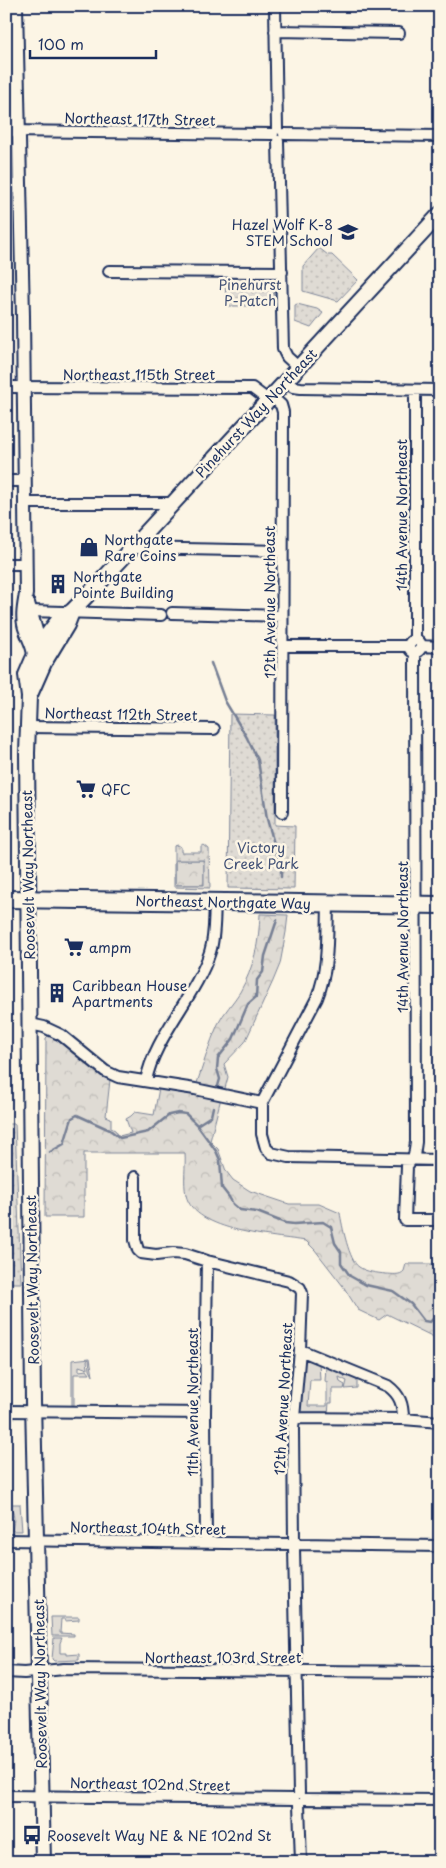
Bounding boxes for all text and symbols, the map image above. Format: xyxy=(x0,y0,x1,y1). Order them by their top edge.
scale bar xyxy=(30,28,156,60)
text: 100 m xyxy=(38,32,84,55)
street label: Northeast 117th Street xyxy=(64,107,216,131)
place label: Hazel Wolf K-8 STEM School xyxy=(232,214,333,251)
school or university icon: Hazel Wolf K-8 STEM School xyxy=(337,221,359,243)
park label: Pinehurst P-Patch xyxy=(219,274,282,311)
street label: Pinehurst Way Northeast xyxy=(190,343,322,482)
street label: Northeast 115th Street xyxy=(63,364,216,385)
street label: 14th Avenue Northeast xyxy=(391,439,412,591)
street label: 12th Avenue Northeast xyxy=(259,525,280,678)
place label: Northgate Rare Coins xyxy=(104,529,177,566)
shop icon: Northgate Rare Coins xyxy=(78,536,100,558)
place label: Northgate Pointe Building xyxy=(73,566,174,603)
building icon: Northgate Pointe Building xyxy=(47,573,69,595)
street label: Northeast 112th Street xyxy=(44,702,198,726)
supermarket icon: QFC xyxy=(75,778,97,800)
place label: QFC xyxy=(101,779,131,800)
street label: Roosevelt Way Northeast xyxy=(16,789,40,960)
park label: Victory Creek Park xyxy=(223,837,299,874)
street label: 14th Avenue Northeast xyxy=(392,861,413,1013)
street label: Northeast Northgate Way xyxy=(135,890,311,914)
supermarket icon: ampm xyxy=(63,936,85,958)
place label: ampm xyxy=(89,937,132,958)
place label: Caribbean House Apartments xyxy=(72,975,188,1012)
building icon: Caribbean House Apartments xyxy=(46,982,68,1004)
street label: Roosevelt Way Northeast xyxy=(20,1194,44,1365)
street label: 12th Avenue Northeast xyxy=(269,1322,298,1476)
street label: 11th Avenue Northeast xyxy=(182,1327,203,1476)
street label: Northeast 104th Street xyxy=(70,1516,227,1540)
street label: Roosevelt Way Northeast xyxy=(28,1598,52,1769)
street label: Northeast 103rd Street xyxy=(145,1647,302,1668)
street label: Northeast 102nd Street xyxy=(70,1772,231,1796)
bus stop icon: Roosevelt Way NE & NE 102nd St xyxy=(21,1824,43,1846)
place label: Roosevelt Way NE & NE 102nd St xyxy=(47,1825,272,1846)

